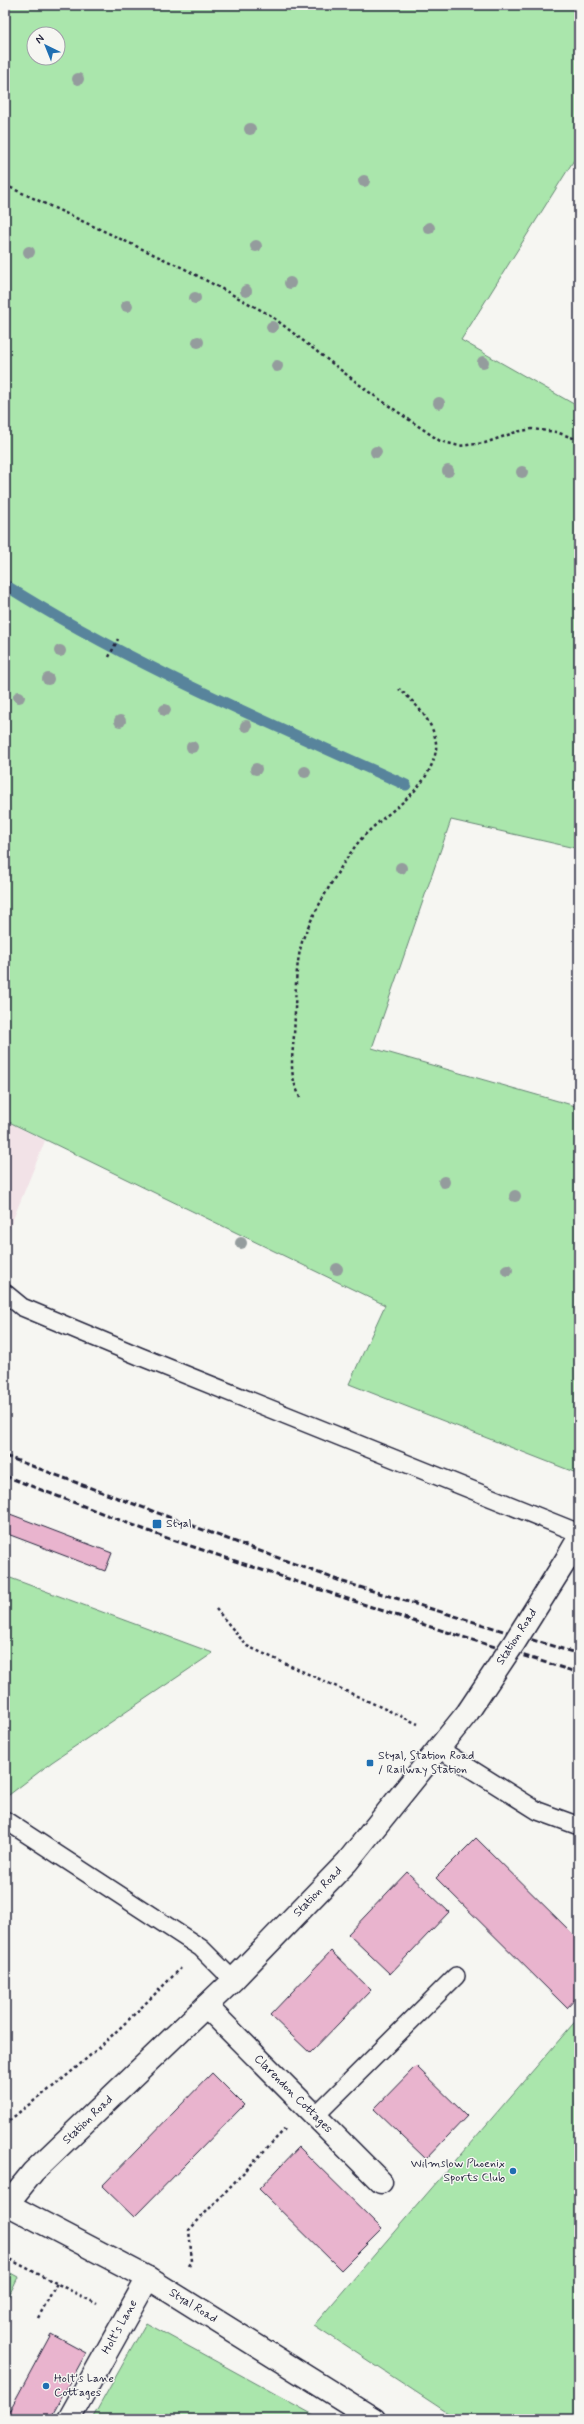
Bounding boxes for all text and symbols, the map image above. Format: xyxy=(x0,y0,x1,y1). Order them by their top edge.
north arrow xyxy=(26,26,66,66)
text: N xyxy=(32,32,47,47)
place label: Styal xyxy=(166,1516,192,1532)
marker: Styal xyxy=(151,1518,163,1530)
street label: Station Road xyxy=(493,1606,541,1668)
place label: Styal, Station Road / Railway Station xyxy=(378,1748,474,1778)
marker: Styal, Station Road / Railway Station xyxy=(365,1758,375,1768)
street label: Station Road xyxy=(290,1863,346,1921)
street label: Clarendon Cottages xyxy=(250,2051,336,2137)
street label: Station Road xyxy=(59,2092,117,2148)
place label: Wilmslow Phoenix Sports Club xyxy=(411,2156,505,2186)
marker: Wilmslow Phoenix Sports Club xyxy=(508,2166,518,2176)
street label: Styal Road xyxy=(166,2285,220,2327)
street label: Holt's Lane xyxy=(98,2297,142,2357)
place label: Holt's Lane Cottages xyxy=(54,2371,114,2401)
marker: Holt's Lane Cottages xyxy=(41,2381,51,2391)

